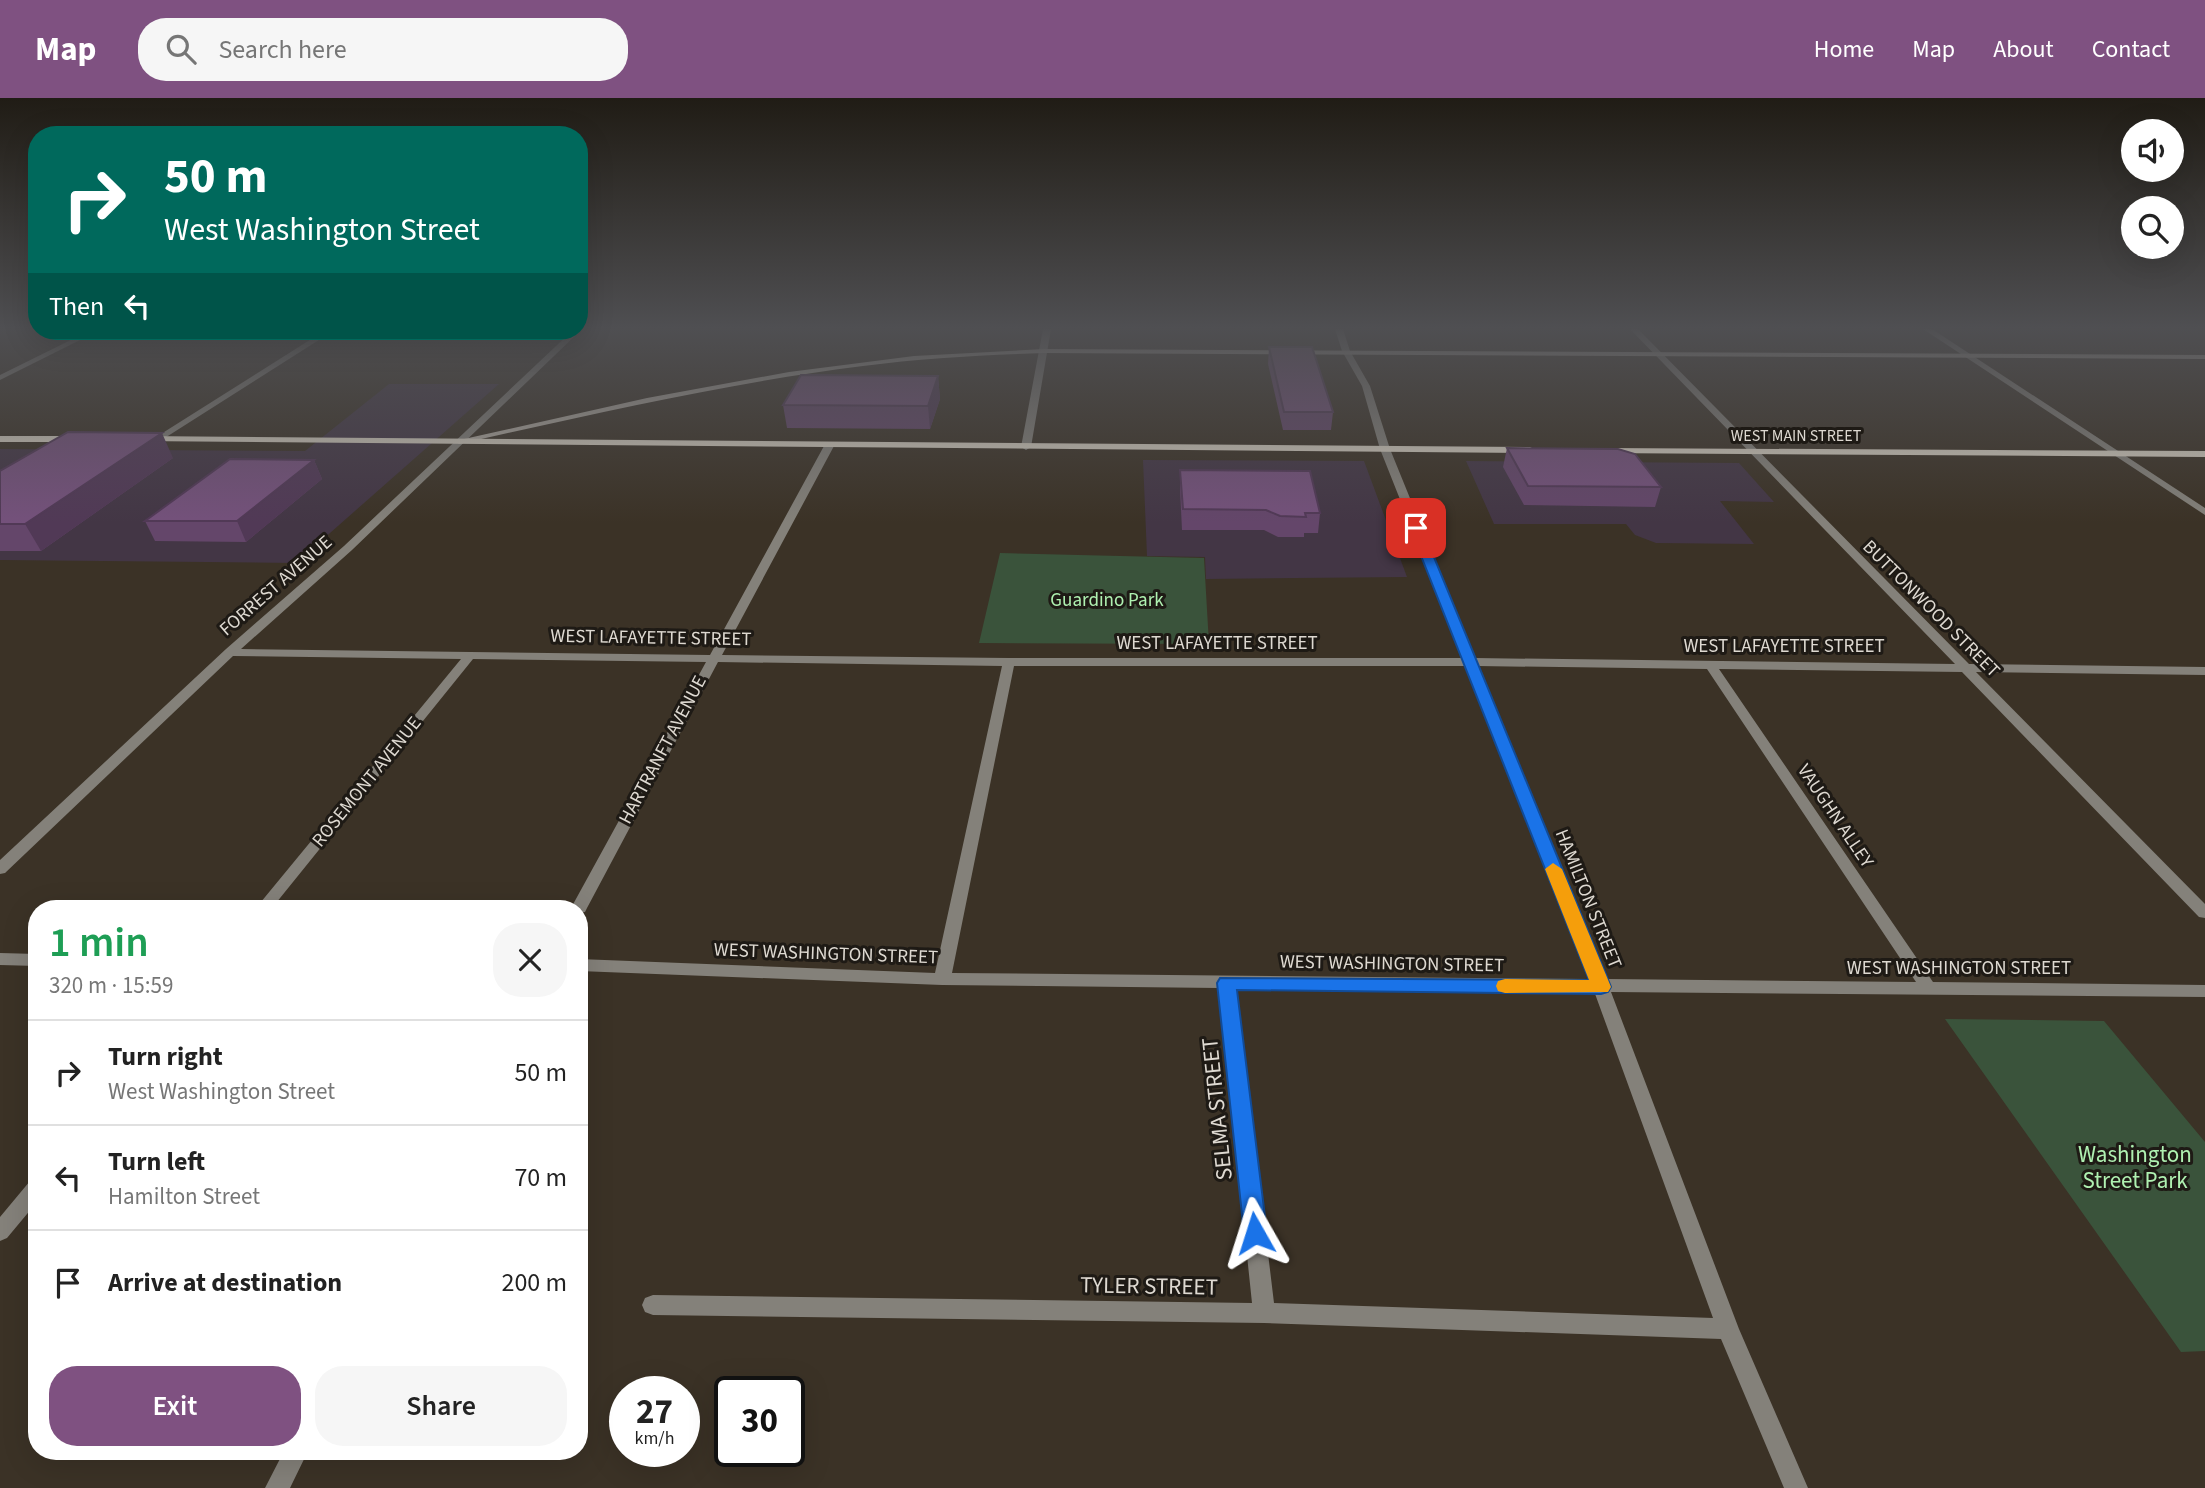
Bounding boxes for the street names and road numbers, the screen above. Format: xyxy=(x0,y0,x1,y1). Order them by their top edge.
street label: WEST MAIN STREET xyxy=(1731,425,1862,447)
street label: FORREST AVENUE xyxy=(214,529,338,643)
street label: BUTTONWOOD STREET xyxy=(1856,534,2006,684)
street label: WEST LAFAYETTE STREET xyxy=(550,623,752,653)
street label: WEST LAFAYETTE STREET xyxy=(1116,630,1318,657)
street label: WEST LAFAYETTE STREET xyxy=(1683,633,1885,660)
street label: HARTRANFT AVENUE xyxy=(612,671,714,829)
street label: ROSEMONT AVENUE xyxy=(306,711,428,853)
street label: VAUGHN ALLEY xyxy=(1790,759,1880,874)
street label: HAMILTON STREET xyxy=(1548,825,1628,973)
street label: WEST WASHINGTON STREET xyxy=(713,937,939,971)
street label: WEST WASHINGTON STREET xyxy=(1280,949,1504,979)
street label: WEST WASHINGTON STREET xyxy=(1847,955,2071,982)
street label: SELMA STREET xyxy=(1193,1036,1241,1182)
street label: TYLER STREET xyxy=(1080,1268,1218,1304)

